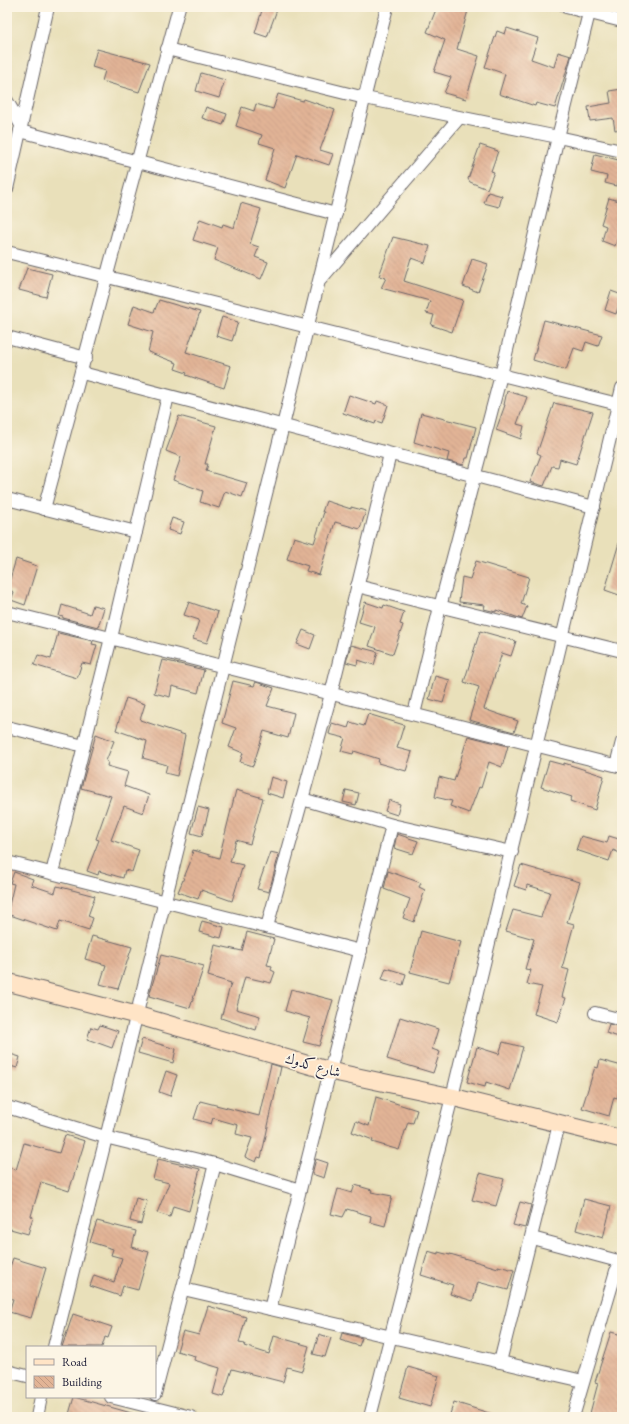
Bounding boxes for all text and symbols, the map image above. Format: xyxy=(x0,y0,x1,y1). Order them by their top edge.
street label: شارع كدوك xyxy=(282,1049,343,1084)
legend xyxy=(26,1346,156,1398)
text: Road xyxy=(62,1354,88,1370)
text: Building xyxy=(62,1374,103,1390)

